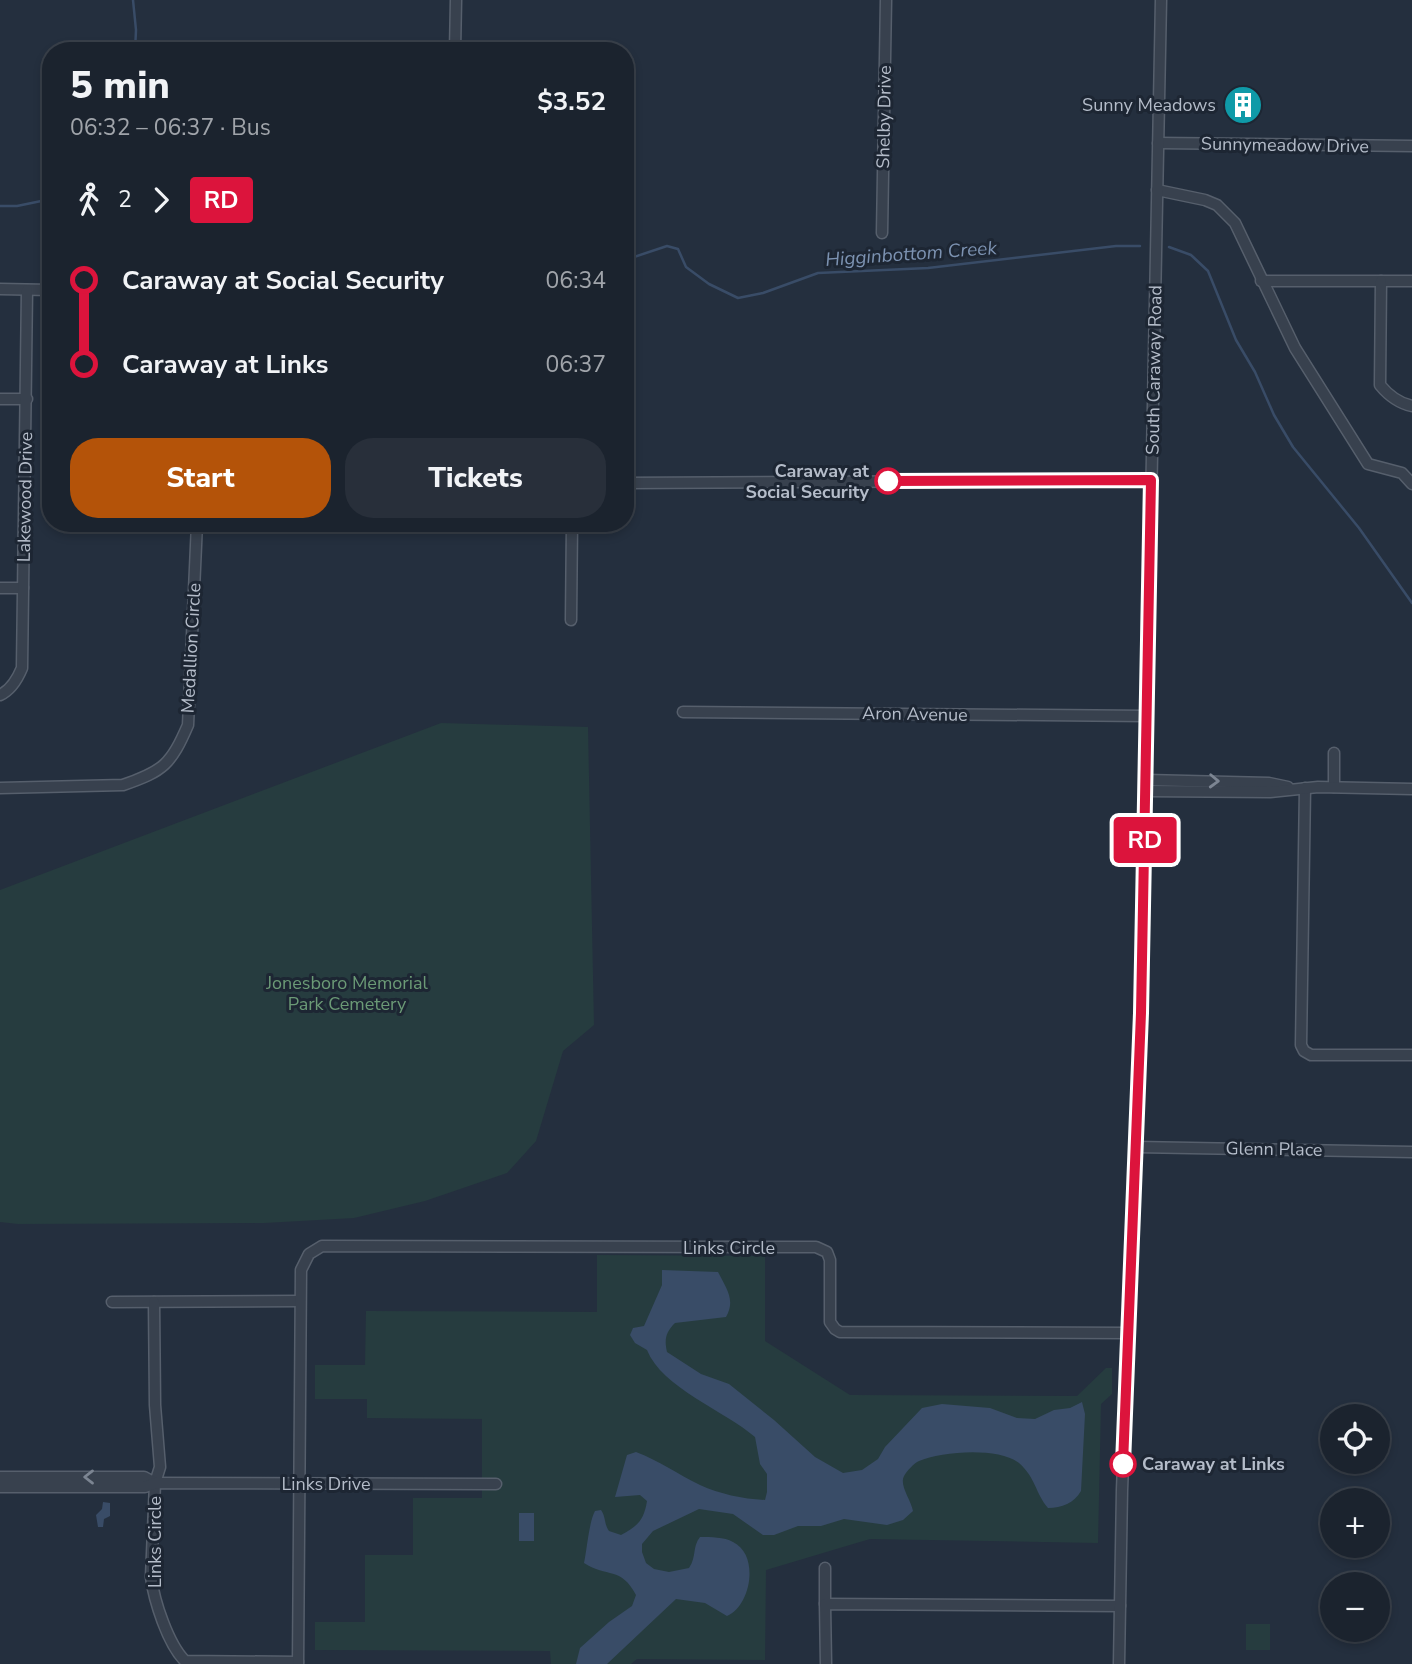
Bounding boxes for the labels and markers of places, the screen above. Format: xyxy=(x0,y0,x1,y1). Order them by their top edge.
building icon: Sunny Meadows xyxy=(1222,84,1264,126)
place label: Sunny Meadows xyxy=(1082,93,1216,117)
place label: Caraway at Social Security xyxy=(746,459,870,504)
marker: Caraway at Social Security xyxy=(875,468,901,494)
marker: Caraway at Links xyxy=(1110,1451,1136,1477)
place label: Caraway at Links xyxy=(1142,1452,1285,1476)

